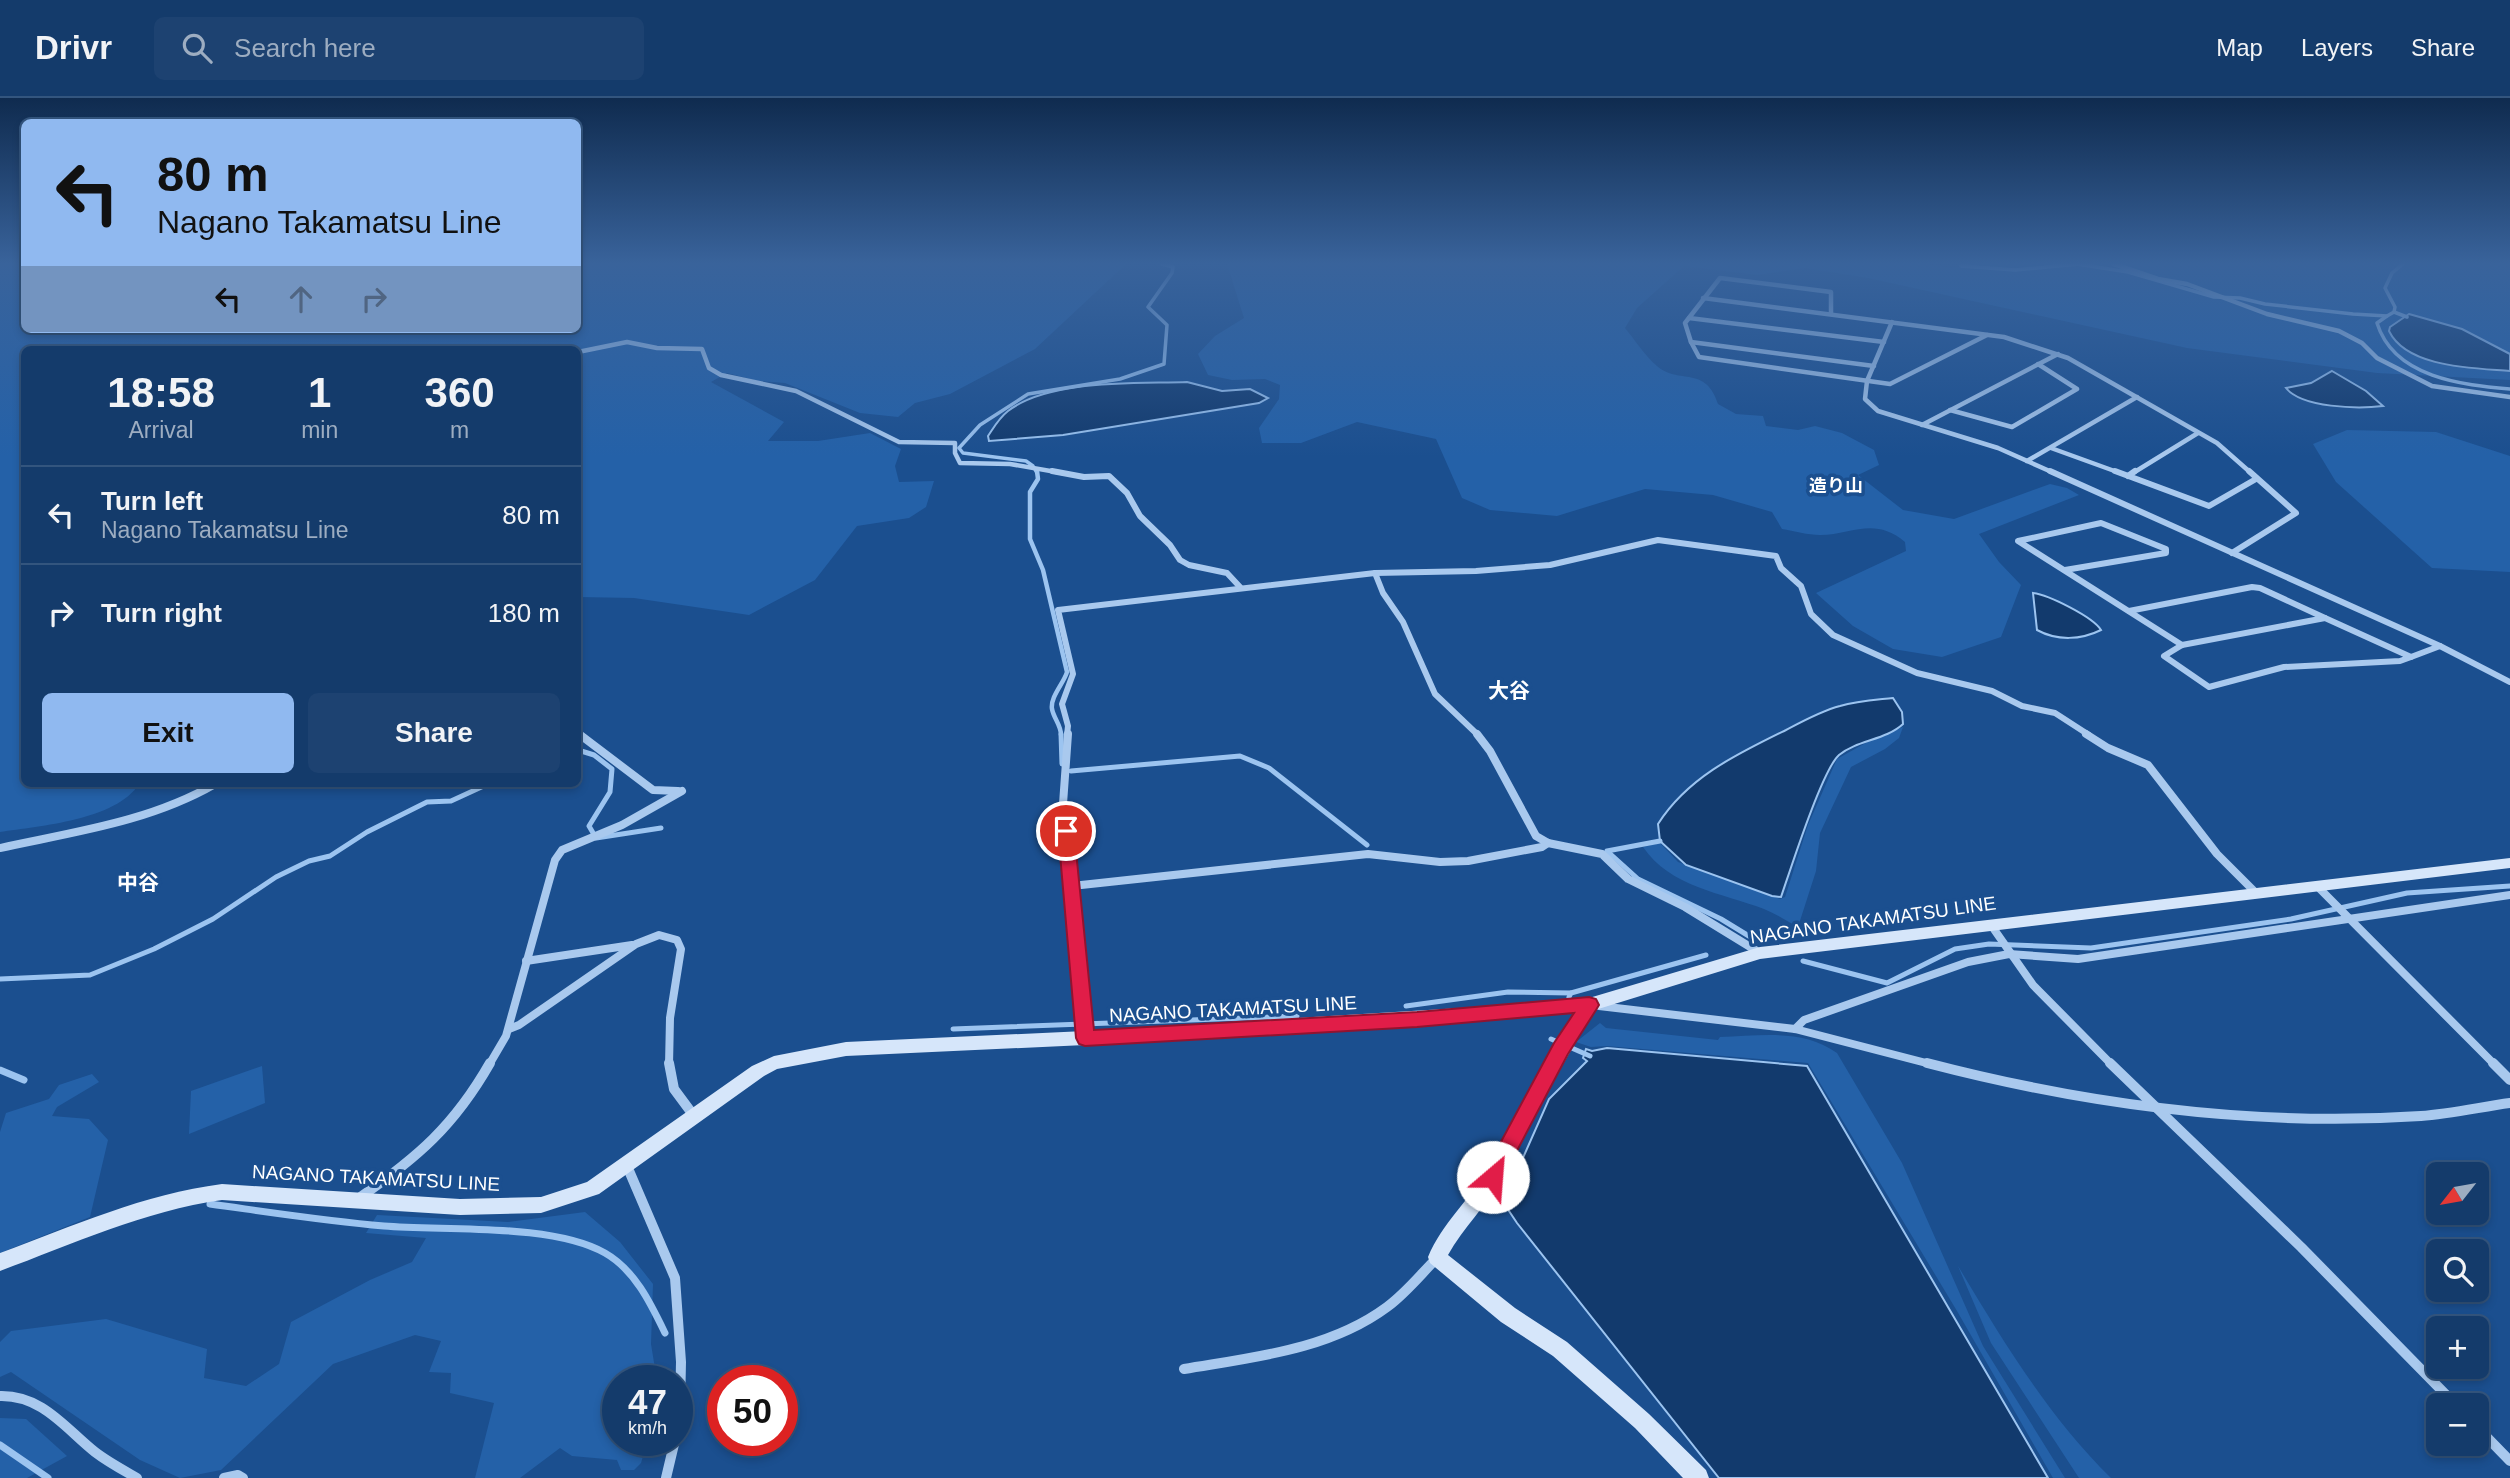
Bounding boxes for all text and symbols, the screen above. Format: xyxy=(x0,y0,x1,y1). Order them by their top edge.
search box xyxy=(154,17,644,80)
text: Drivr xyxy=(35,29,112,66)
icon: search xyxy=(178,29,216,67)
text: Search here xyxy=(234,33,376,63)
text: Map xyxy=(2216,34,2263,61)
text: Layers xyxy=(2301,34,2373,61)
text: Share xyxy=(2411,34,2475,61)
icon: left xyxy=(42,147,133,238)
text: 80 m xyxy=(157,147,269,201)
text: Nagano Takamatsu Line xyxy=(157,204,502,240)
icon: left xyxy=(209,280,247,318)
icon: ahead xyxy=(282,280,320,318)
icon: right xyxy=(355,280,393,318)
text: 18:58 xyxy=(107,369,215,416)
text: 1 xyxy=(308,369,331,416)
text: 360 xyxy=(425,369,495,416)
text: Arrival xyxy=(128,417,194,443)
text: min xyxy=(301,417,338,443)
text: m xyxy=(450,417,469,443)
district label: 造り山 xyxy=(1809,476,1863,496)
text: Turn left xyxy=(101,486,203,516)
icon: left xyxy=(42,496,80,534)
text: 80 m xyxy=(502,500,560,530)
text: Nagano Takamatsu Line xyxy=(101,517,349,543)
icon: right xyxy=(42,594,80,632)
text: Turn right xyxy=(101,598,222,628)
text: 180 m xyxy=(488,598,560,628)
district label: 大谷 xyxy=(1488,679,1530,702)
button: Exit xyxy=(42,693,294,773)
button: Share xyxy=(308,693,560,773)
pin xyxy=(1036,801,1096,861)
icon: arrive xyxy=(1047,812,1085,850)
district label: 中谷 xyxy=(117,871,159,894)
street label: NAGANO TAKAMATSU LINE xyxy=(1749,892,1997,948)
street label: NAGANO TAKAMATSU LINE xyxy=(1109,992,1357,1026)
position arrow xyxy=(1456,1140,1530,1214)
street label: NAGANO TAKAMATSU LINE xyxy=(252,1161,500,1195)
north arrow xyxy=(2426,1162,2488,1225)
map controls xyxy=(2426,1162,2489,1456)
button: search xyxy=(2426,1239,2489,1302)
button: + xyxy=(2426,1316,2489,1379)
speed limit sign: 50 xyxy=(707,1365,798,1456)
text: 47 xyxy=(628,1382,667,1421)
button: − xyxy=(2426,1393,2489,1456)
text: km/h xyxy=(628,1418,667,1438)

